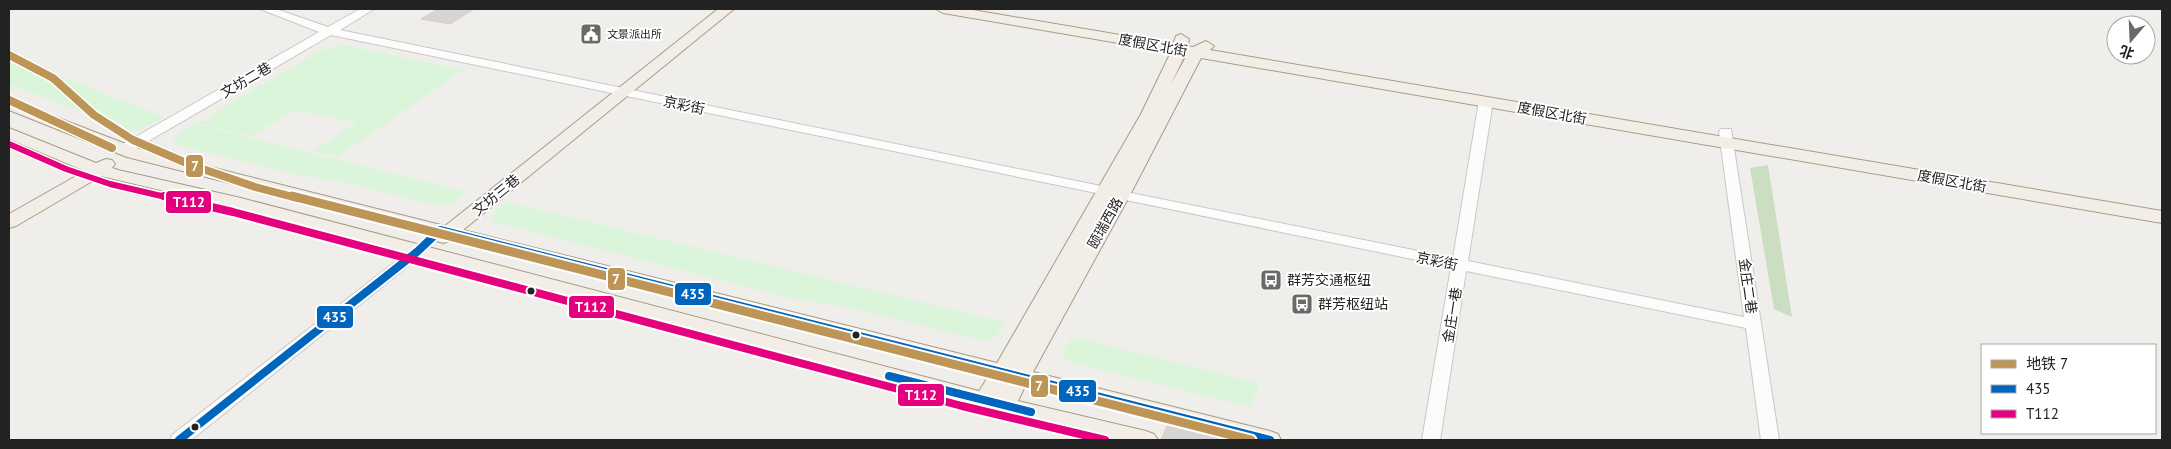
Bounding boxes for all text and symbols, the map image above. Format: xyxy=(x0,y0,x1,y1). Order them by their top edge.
north arrow xyxy=(2106,15,2156,65)
public building icon: 文景派出所 xyxy=(579,22,603,46)
place label: 文景派出所 xyxy=(607,27,662,41)
street label: 度假区北街 xyxy=(1117,30,1189,60)
text: 北 xyxy=(2117,42,2136,63)
street label: 文坊二巷 xyxy=(217,58,275,102)
street label: 京彩街 xyxy=(662,92,706,118)
street label: 度假区北街 xyxy=(1516,98,1588,128)
line badge: 7 xyxy=(185,154,204,178)
text: 7 xyxy=(191,157,199,175)
street label: 度假区北街 xyxy=(1916,166,1988,196)
street label: 文坊三巷 xyxy=(469,170,523,220)
line badge: T112 xyxy=(165,190,212,214)
text: T112 xyxy=(173,193,205,211)
street label: 颐瑞西路 xyxy=(1084,194,1126,252)
street label: 京彩街 xyxy=(1415,248,1459,274)
street label: 金庄二巷 xyxy=(1735,257,1761,315)
line badge: 7 xyxy=(607,267,626,291)
bus stop icon: 群芳交通枢纽 xyxy=(1259,268,1283,292)
text: 7 xyxy=(612,270,620,288)
place label: 群芳交通枢纽 xyxy=(1287,271,1371,289)
line badge: 435 xyxy=(674,282,712,306)
text: 435 xyxy=(681,285,705,303)
unlabelled marker xyxy=(526,286,536,296)
street label: 金庄一巷 xyxy=(1439,286,1465,344)
bus stop icon: 群芳枢纽站 xyxy=(1290,292,1314,316)
line badge: T112 xyxy=(568,295,615,319)
place label: 群芳枢纽站 xyxy=(1318,295,1388,313)
text: T112 xyxy=(575,298,607,316)
line badge: 435 xyxy=(316,305,354,329)
text: 435 xyxy=(323,308,347,326)
unlabelled marker xyxy=(851,330,861,340)
legend xyxy=(1981,344,2156,434)
text: 地铁 7 xyxy=(2026,354,2068,373)
line badge: 7 xyxy=(1030,374,1049,398)
text: 7 xyxy=(1035,377,1043,395)
line badge: 435 xyxy=(1058,379,1097,403)
text: 435 xyxy=(2026,379,2051,398)
text: 435 xyxy=(1066,382,1090,400)
line badge: T112 xyxy=(897,383,945,407)
text: T112 xyxy=(905,386,937,404)
text: T112 xyxy=(2026,404,2059,423)
unlabelled marker xyxy=(190,422,200,432)

